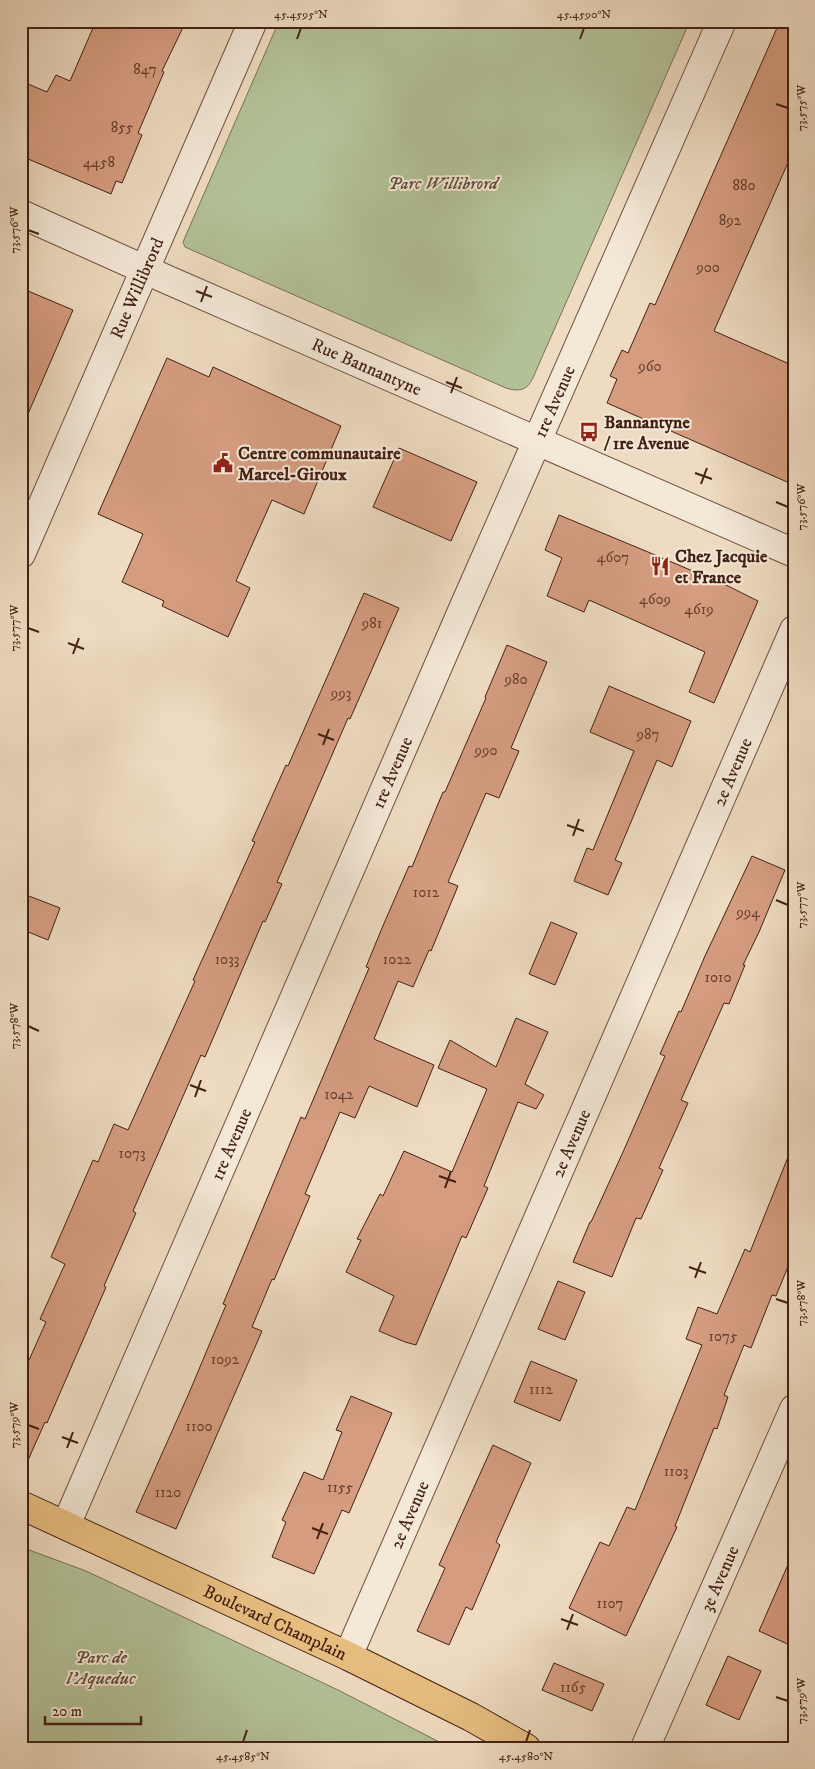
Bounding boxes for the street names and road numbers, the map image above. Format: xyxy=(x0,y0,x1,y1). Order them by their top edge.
street label: Rue Willibrord xyxy=(106,235,169,342)
street label: Rue Bannantyne xyxy=(308,334,425,401)
street label: 1re Avenue xyxy=(530,362,581,441)
street label: 1re Avenue xyxy=(368,733,418,812)
street label: 2e Avenue xyxy=(709,735,758,810)
street label: 1re Avenue xyxy=(207,1105,257,1184)
street label: 2e Avenue xyxy=(547,1106,596,1181)
street label: 2e Avenue xyxy=(386,1478,435,1553)
street label: 3e Avenue xyxy=(696,1543,745,1616)
street label: Boulevard Champlain xyxy=(200,1581,351,1666)

